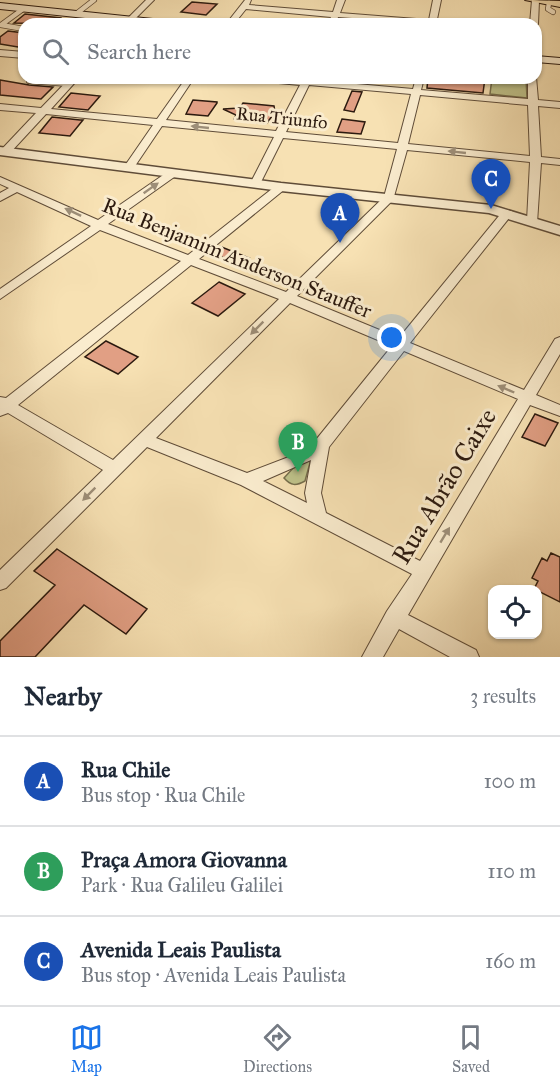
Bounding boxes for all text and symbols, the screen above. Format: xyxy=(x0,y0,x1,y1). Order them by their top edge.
search box xyxy=(18,18,542,84)
icon: search xyxy=(39,35,72,68)
text: Search here xyxy=(87,38,191,65)
street label: Rua Triunfo xyxy=(235,102,329,134)
one-way arrow xyxy=(191,122,210,132)
one-way arrow xyxy=(447,147,466,157)
pin: C xyxy=(472,160,510,209)
one-way arrow xyxy=(143,183,158,195)
street label: Rua Benjamim Anderson Stauffer xyxy=(99,192,375,324)
pin: A xyxy=(320,194,360,243)
one-way arrow xyxy=(64,208,81,217)
one-way arrow xyxy=(250,320,264,335)
your location xyxy=(377,323,406,352)
one-way arrow xyxy=(497,384,515,393)
street label: Rua Abrão Caixe xyxy=(385,402,503,570)
pin: B xyxy=(278,422,318,472)
one-way arrow xyxy=(82,487,96,501)
one-way arrow xyxy=(439,527,450,543)
map controls xyxy=(488,585,542,639)
button: locate xyxy=(488,585,542,639)
text: Nearby xyxy=(24,680,102,712)
text: 3 results xyxy=(470,684,536,708)
text: Rua Chile xyxy=(81,756,170,783)
text: A xyxy=(37,769,50,793)
text: 100 m xyxy=(484,769,536,793)
text: Bus stop · Rua Chile xyxy=(81,783,245,807)
text: Praça Amora Giovanna xyxy=(81,846,287,873)
text: B xyxy=(37,859,50,883)
text: 110 m xyxy=(488,859,536,883)
text: Park · Rua Galileu Galilei xyxy=(81,873,283,897)
text: Avenida Leais Paulista xyxy=(81,936,281,963)
text: C xyxy=(37,949,50,973)
text: 160 m xyxy=(485,949,536,973)
text: Bus stop · Avenida Leais Paulista xyxy=(81,963,346,987)
tab: Map xyxy=(70,1021,103,1076)
tab: Directions xyxy=(243,1021,312,1076)
tab: Saved xyxy=(452,1021,490,1076)

